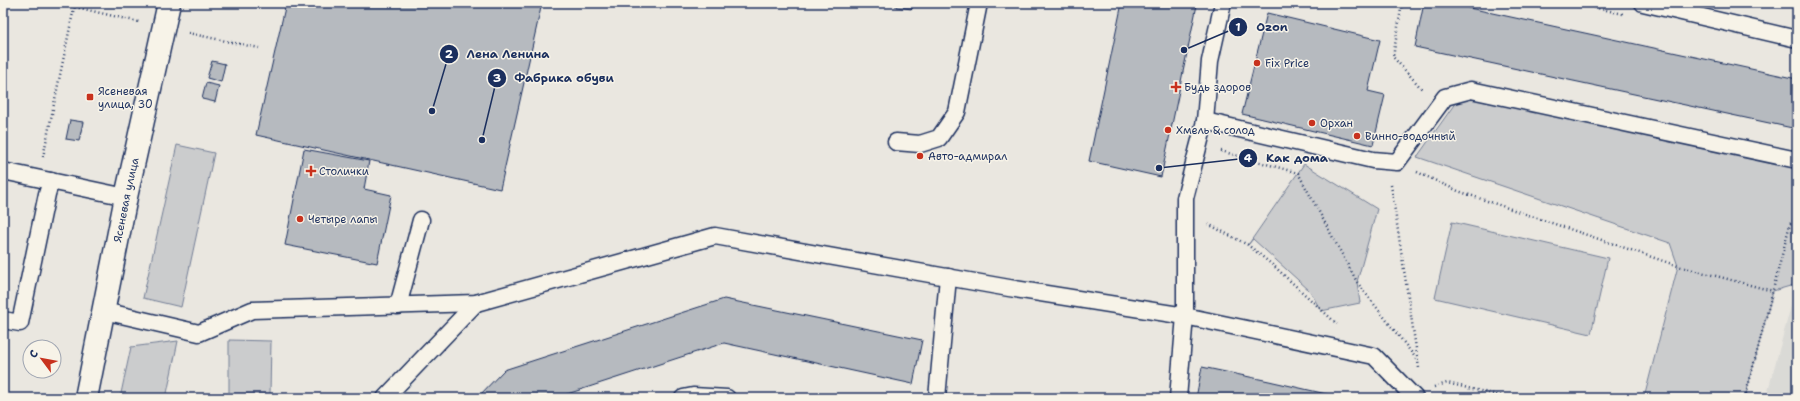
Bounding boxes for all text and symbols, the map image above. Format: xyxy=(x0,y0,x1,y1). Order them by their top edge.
callout: Ozon xyxy=(1228,15,1296,39)
text: 1 xyxy=(1235,19,1241,35)
text: Ozon xyxy=(1256,19,1288,35)
callout: Лена Ленина xyxy=(439,42,558,66)
text: 2 xyxy=(445,46,454,62)
text: Лена Ленина xyxy=(467,46,550,62)
place label: Fix Price xyxy=(1265,56,1309,71)
marker: Fix Price xyxy=(1252,58,1262,68)
callout: Фабрика обуви xyxy=(487,66,622,90)
text: 3 xyxy=(493,70,501,86)
text: Фабрика обуви xyxy=(514,70,615,86)
place label: Будь здоров xyxy=(1184,80,1251,95)
marker: Будь здоров xyxy=(1171,82,1181,92)
place label: Ясеневая улица, 30 xyxy=(98,84,153,112)
marker: Ясеневая улица, 30 xyxy=(85,92,95,102)
place label: Орхан xyxy=(1320,116,1353,131)
marker: Орхан xyxy=(1307,118,1317,128)
place label: Хмель & солод xyxy=(1176,123,1255,138)
marker: Хмель & солод xyxy=(1163,125,1173,135)
place label: Винно-водочный xyxy=(1365,129,1456,144)
marker: Винно-водочный xyxy=(1352,131,1362,141)
callout: Как дома xyxy=(1238,146,1336,170)
place label: Авто-адмирал xyxy=(928,149,1007,164)
text: 4 xyxy=(1244,150,1253,166)
text: Как дома xyxy=(1266,150,1329,166)
marker: Авто-адмирал xyxy=(915,151,925,161)
street label: Ясеневая улица xyxy=(110,156,143,244)
place label: Столички xyxy=(319,164,369,179)
marker: Столички xyxy=(306,166,316,176)
place label: Четыре лапы xyxy=(308,212,378,227)
marker: Четыре лапы xyxy=(295,214,305,224)
north arrow xyxy=(22,339,62,379)
text: С xyxy=(26,347,42,361)

